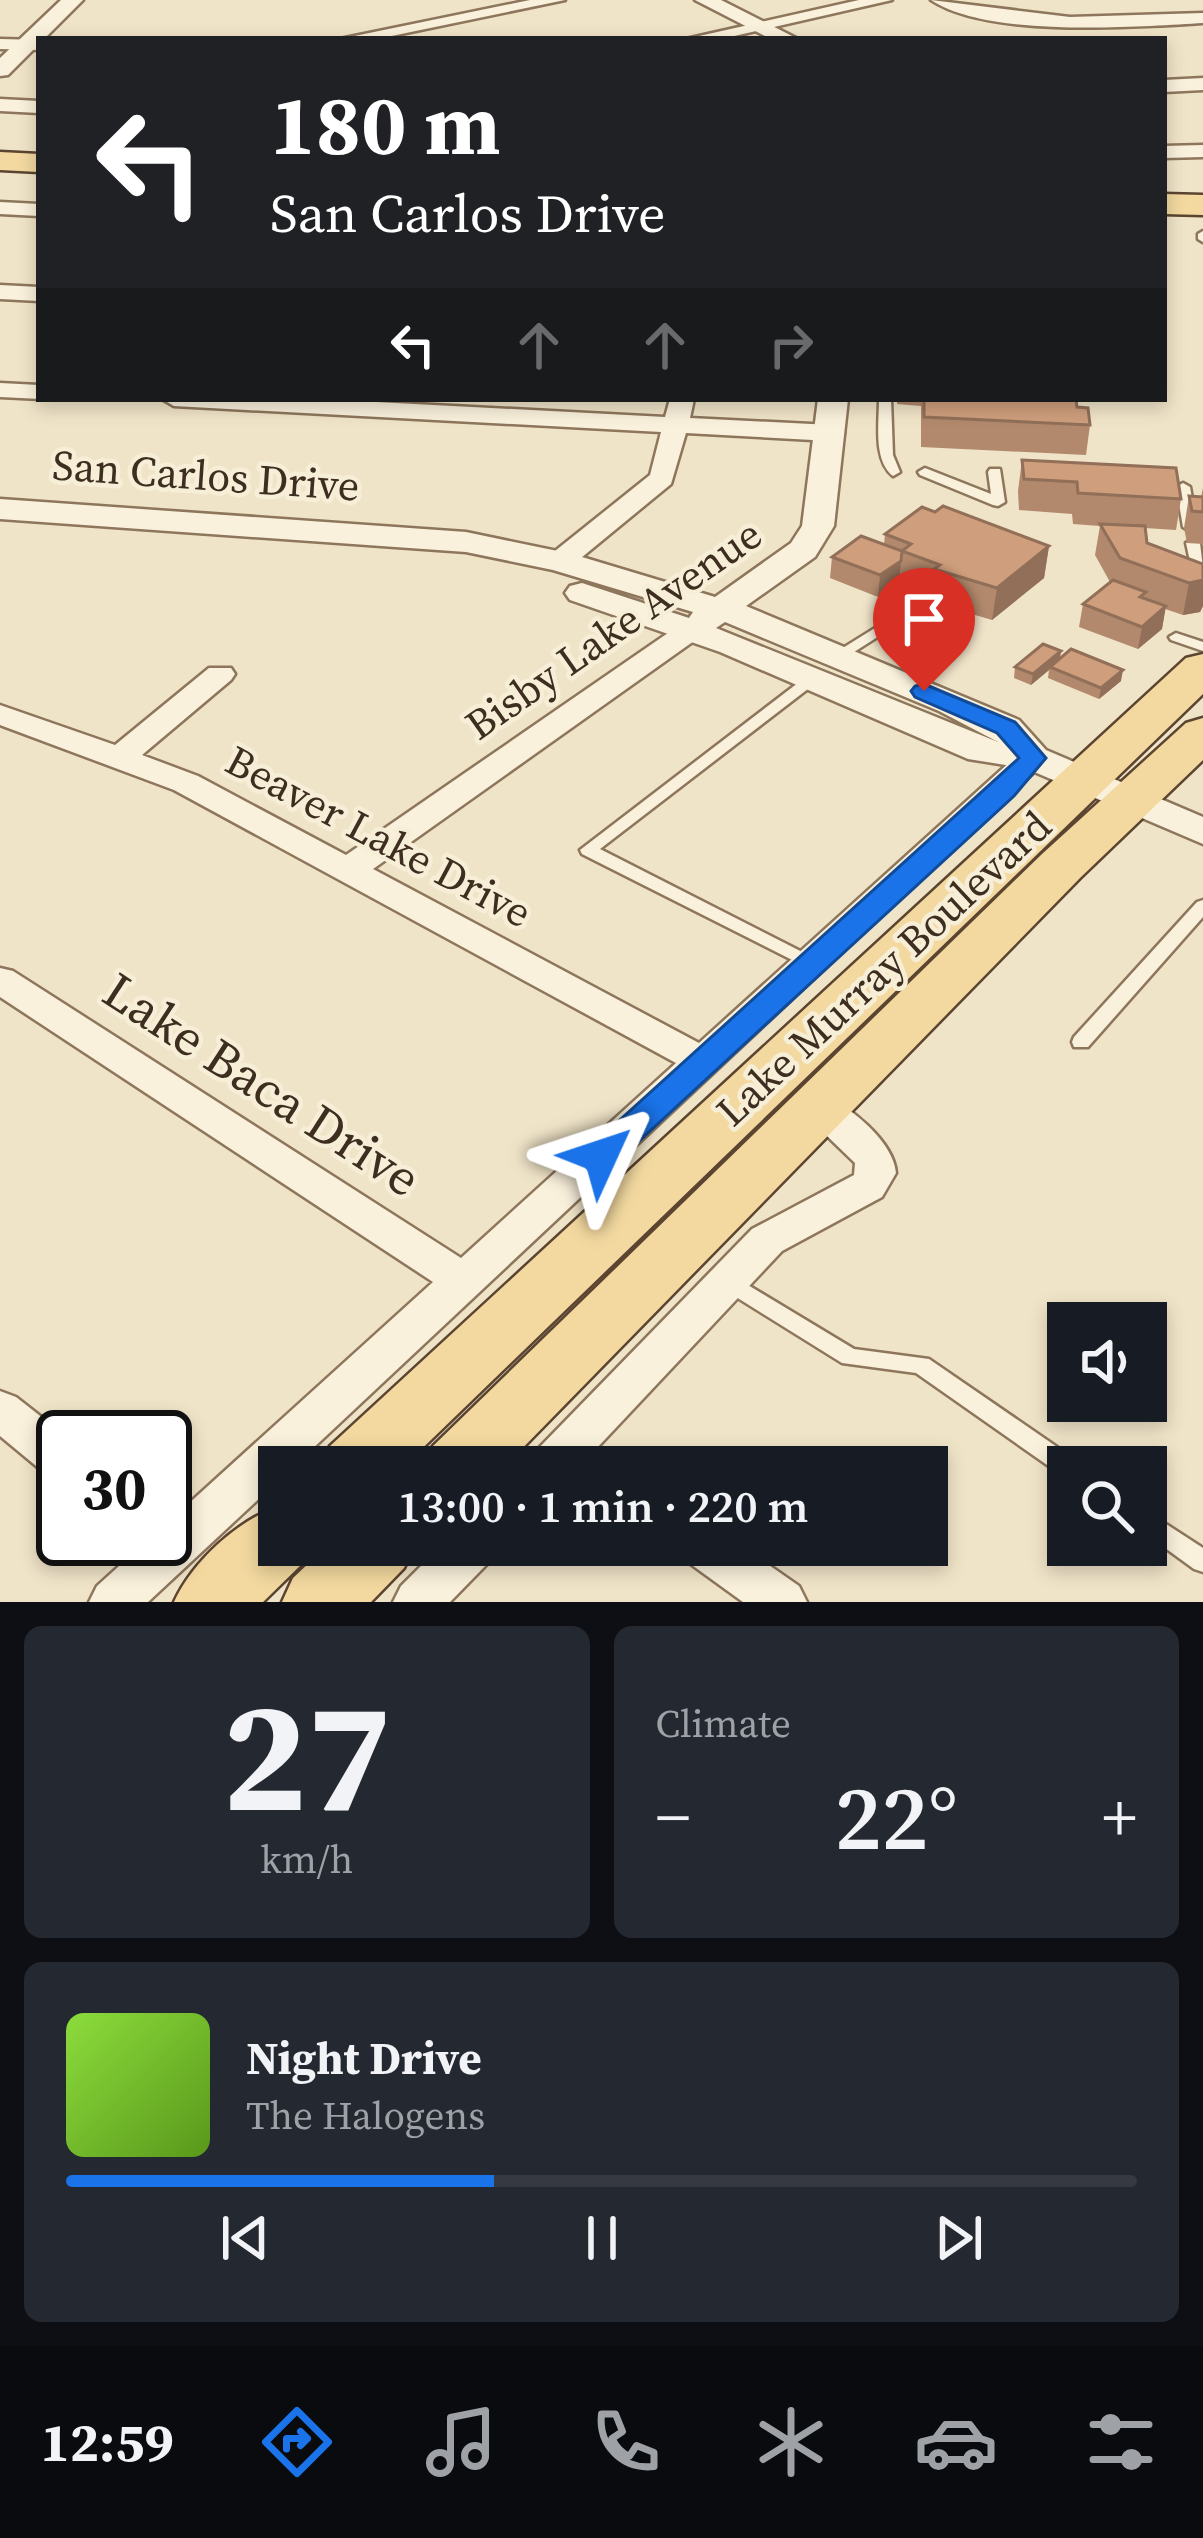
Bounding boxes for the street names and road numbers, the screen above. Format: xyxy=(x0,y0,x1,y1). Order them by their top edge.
street label: San Carlos Drive xyxy=(50,435,362,515)
street label: Bisby Lake Avenue xyxy=(453,505,773,753)
street label: Beaver Lake Drive xyxy=(216,731,542,941)
street label: Lake Murray Boulevard xyxy=(703,797,1063,1139)
street label: Lake Baca Drive xyxy=(90,955,434,1213)

